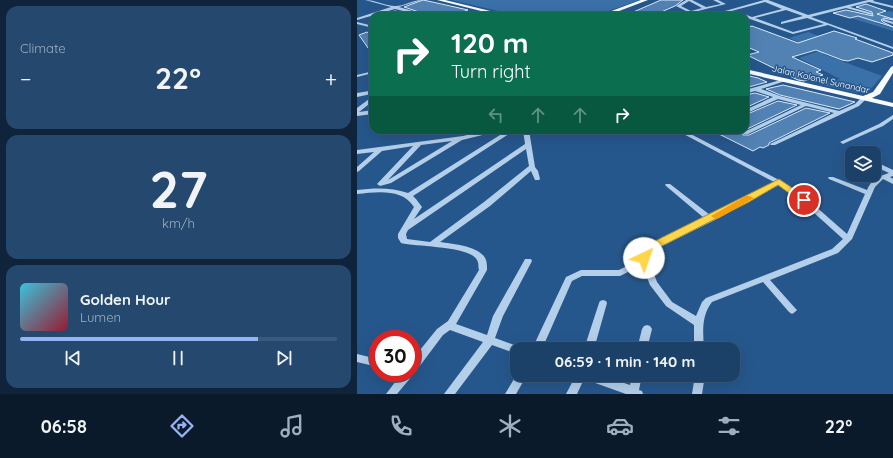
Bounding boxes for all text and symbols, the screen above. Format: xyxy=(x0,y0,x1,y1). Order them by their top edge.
text: 120 m xyxy=(451,25,529,60)
icon: right xyxy=(385,28,437,80)
text: Climate xyxy=(20,40,66,56)
text: 22° xyxy=(155,59,201,97)
text: Turn right xyxy=(451,60,531,83)
street label: Jalan Kolonel Sunandar xyxy=(771,62,871,96)
text: − xyxy=(20,65,31,93)
text: + xyxy=(325,65,337,93)
icon: left xyxy=(485,104,507,126)
icon: ahead xyxy=(527,104,549,126)
icon: ahead xyxy=(569,104,591,126)
icon: right xyxy=(611,104,633,126)
map controls xyxy=(845,146,881,182)
button: layers xyxy=(845,146,881,182)
text: 27 xyxy=(149,156,208,221)
pin xyxy=(787,183,821,217)
icon: arrive xyxy=(793,189,815,211)
text: km/h xyxy=(162,215,195,231)
position arrow xyxy=(623,237,665,279)
text: Golden Hour xyxy=(80,290,171,309)
text: Lumen xyxy=(80,309,121,325)
speed limit sign: 30 xyxy=(369,330,421,382)
icon: previous xyxy=(62,347,84,369)
icon: pause xyxy=(167,347,189,369)
icon: next xyxy=(273,347,295,369)
text: 06:59 · 1 min · 140 m xyxy=(555,352,695,371)
icon: directions xyxy=(168,412,196,440)
icon: music xyxy=(278,412,306,440)
icon: phone xyxy=(387,412,415,440)
icon: climate xyxy=(496,412,524,440)
icon: car xyxy=(606,412,634,440)
icon: filters xyxy=(715,412,743,440)
text: 06:58 xyxy=(41,415,87,438)
text: 22° xyxy=(825,415,852,438)

